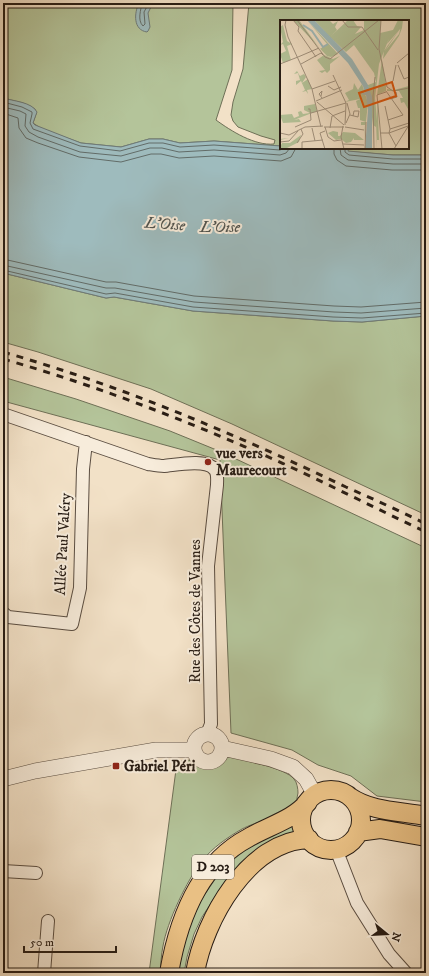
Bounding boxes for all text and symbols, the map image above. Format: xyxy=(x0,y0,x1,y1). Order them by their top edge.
inset map xyxy=(280,20,409,149)
water label: L'Oise xyxy=(143,213,186,235)
water label: L’Oise xyxy=(199,217,241,237)
place label: vue vers Maurecourt xyxy=(215,444,287,480)
marker: vue vers Maurecourt xyxy=(203,457,213,467)
street label: Allée Paul Valéry xyxy=(51,491,75,596)
street label: Rue des Côtes de Vannes xyxy=(186,539,205,683)
place label: Gabriel Péri xyxy=(124,757,196,776)
marker: Gabriel Péri xyxy=(111,761,121,771)
road number: D 203 xyxy=(192,855,234,879)
north arrow xyxy=(367,914,407,954)
scale bar xyxy=(24,928,116,954)
text: N xyxy=(388,930,404,943)
text: 50 m xyxy=(30,935,54,950)

